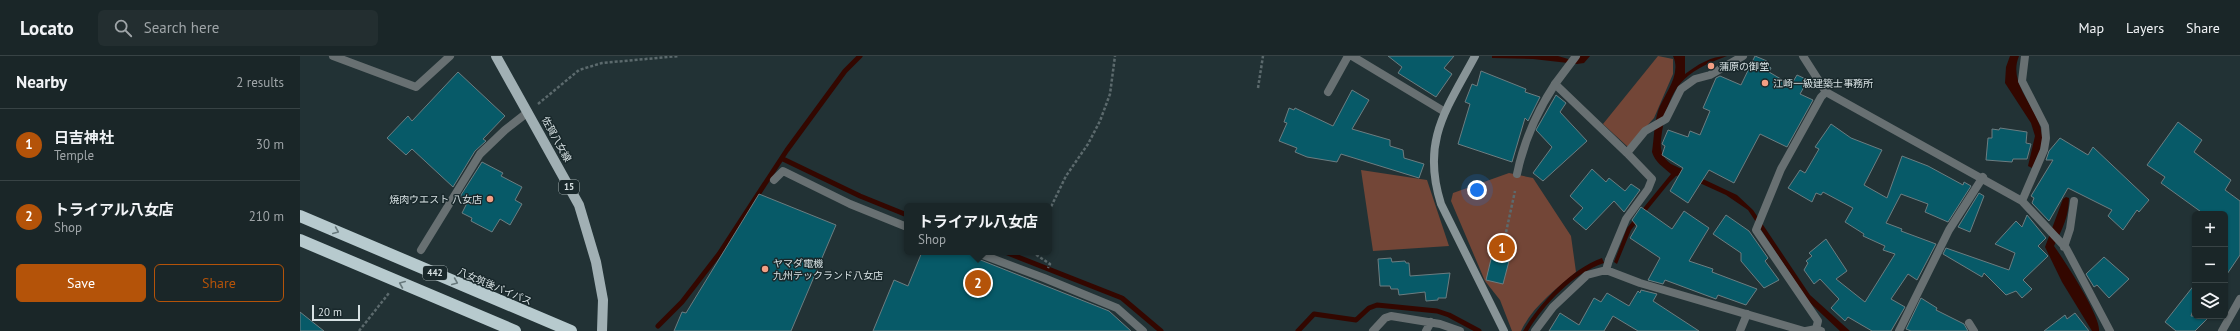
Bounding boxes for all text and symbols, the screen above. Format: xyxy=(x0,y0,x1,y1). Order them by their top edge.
search box xyxy=(98,10,378,46)
text: Locato xyxy=(20,16,74,40)
icon: search xyxy=(112,17,134,39)
text: Search here xyxy=(144,18,219,37)
text: Map xyxy=(2078,19,2104,37)
text: Layers xyxy=(2126,19,2164,37)
text: Share xyxy=(2186,19,2220,37)
place label: 蒲原の御堂 xyxy=(1719,60,1769,73)
marker: 蒲原の御堂 xyxy=(1706,61,1716,71)
text: Nearby xyxy=(16,71,67,93)
text: 2 results xyxy=(236,74,284,91)
place label: 江崎一級建築士事務所 xyxy=(1773,77,1873,90)
marker: 江崎一級建築士事務所 xyxy=(1760,78,1770,88)
street label: 佐賀八女線 xyxy=(539,114,574,164)
text: 日吉神社 xyxy=(54,128,114,147)
text: 1 xyxy=(25,136,33,153)
text: 30 m xyxy=(256,136,284,153)
text: Temple xyxy=(54,147,94,164)
road number: 15 xyxy=(559,180,579,194)
your location xyxy=(1467,180,1487,200)
place label: 焼肉ウエスト 八女店 xyxy=(389,193,482,206)
marker: 焼肉ウエスト 八女店 xyxy=(485,194,495,204)
text: トライアル八女店 xyxy=(54,200,174,219)
popup xyxy=(904,203,1052,255)
text: 2 xyxy=(25,208,33,225)
text: 210 m xyxy=(249,208,284,225)
map controls xyxy=(2192,211,2228,319)
button: + xyxy=(2192,211,2228,247)
text: トライアル八女店 xyxy=(918,212,1038,231)
text: Shop xyxy=(54,219,82,236)
one-way arrow xyxy=(331,226,339,234)
text: Shop xyxy=(918,231,946,248)
pin: 1 xyxy=(1489,233,1515,263)
button: − xyxy=(2192,247,2228,283)
place label: ヤマダ電機 九州テックランド八女店 xyxy=(773,257,883,282)
button: Save xyxy=(16,264,146,302)
button: Share xyxy=(154,264,284,302)
marker: ヤマダ電機 九州テックランド八女店 xyxy=(760,264,770,274)
street label: 八女筑後バイパス xyxy=(456,265,534,308)
road number: 442 xyxy=(423,266,447,280)
pin: 2 xyxy=(965,268,991,298)
one-way arrow xyxy=(451,277,459,285)
one-way arrow xyxy=(398,280,405,288)
button: layers xyxy=(2192,283,2228,319)
scale bar xyxy=(312,303,360,322)
text: 20 m xyxy=(318,305,342,319)

